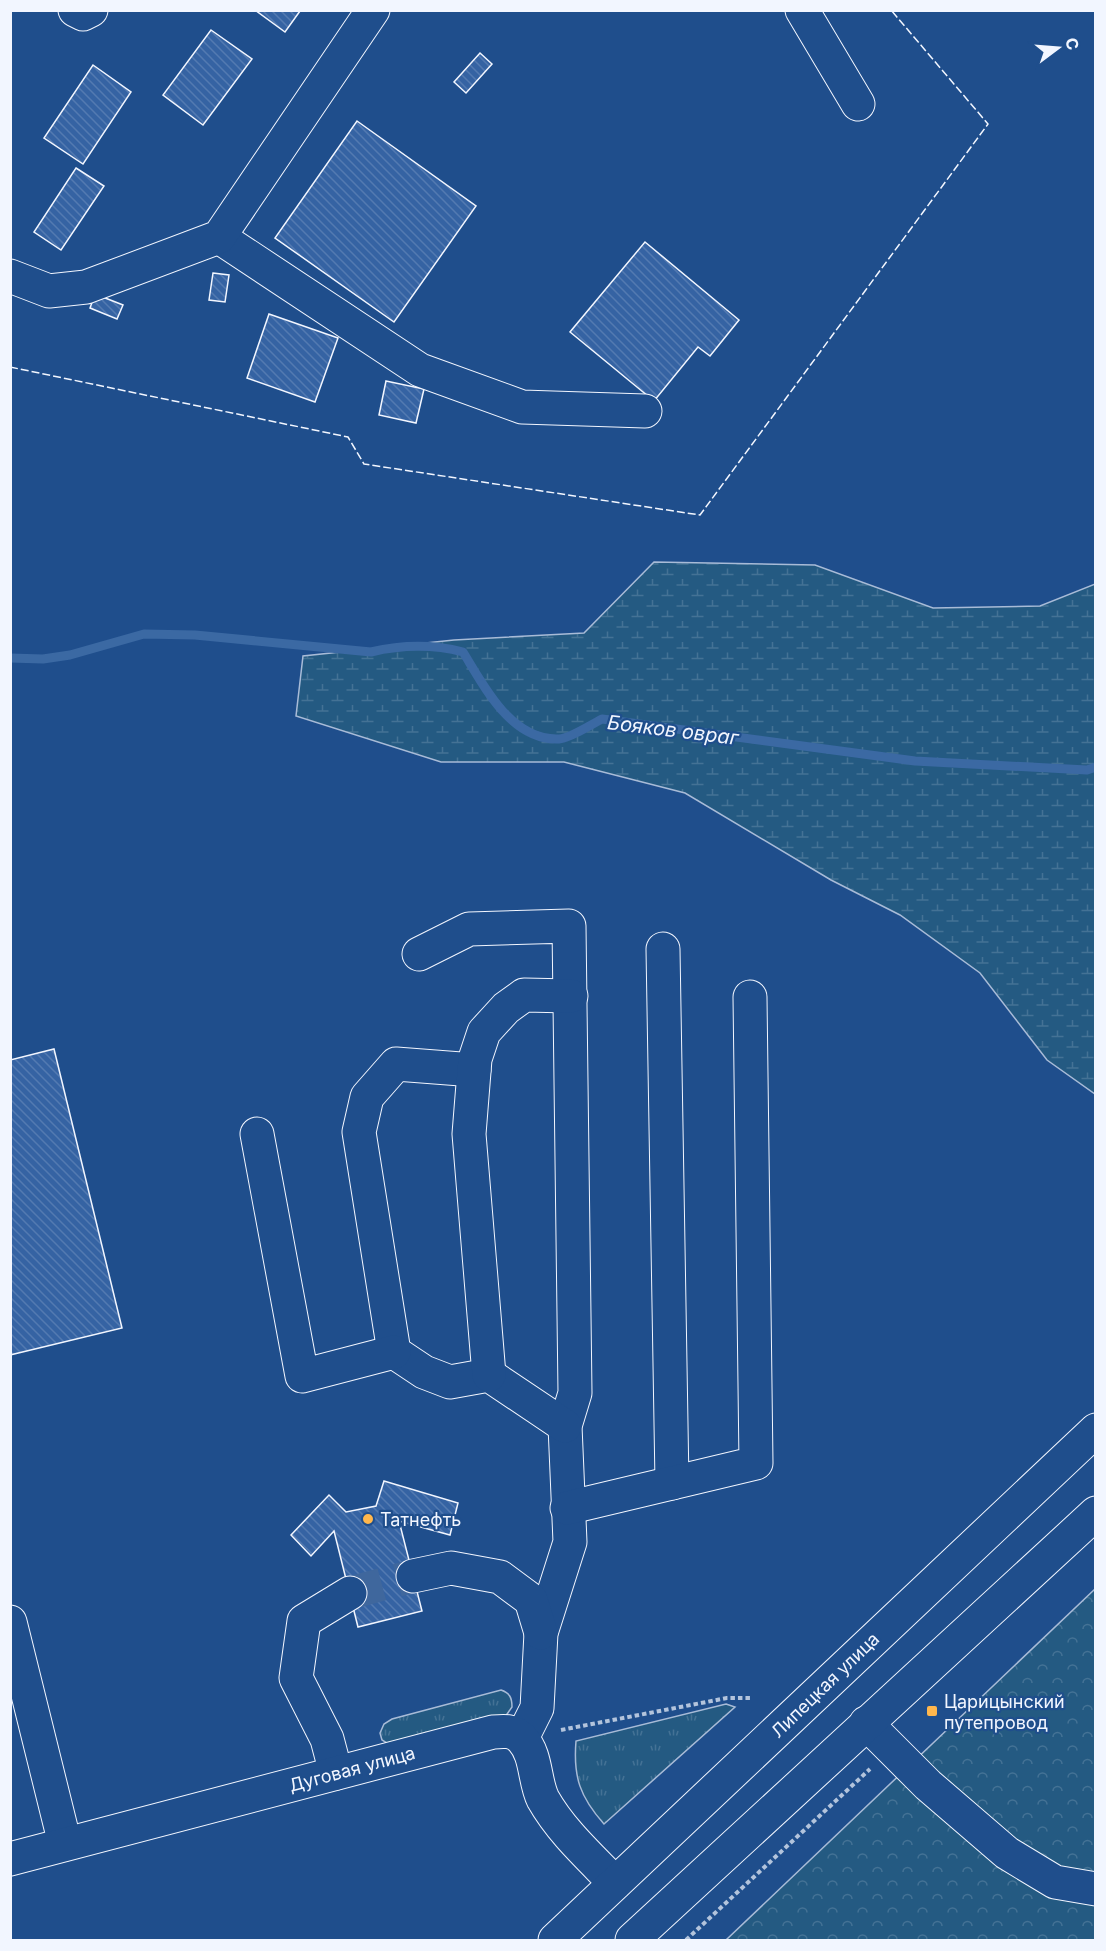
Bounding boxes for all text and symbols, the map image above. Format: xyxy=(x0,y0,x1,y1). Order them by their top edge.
north arrow xyxy=(1028,18,1088,78)
text: С xyxy=(1061,35,1084,52)
water label: Бояков овраг xyxy=(606,710,741,750)
place label: Татнефть xyxy=(380,1509,461,1530)
marker: Татнефть xyxy=(361,1512,375,1526)
street label: Липецкая улица xyxy=(767,1628,883,1742)
place label: Царицынский путепровод xyxy=(944,1691,1065,1733)
marker: Царицынский путепровод xyxy=(925,1704,939,1718)
street label: Дуговая улица xyxy=(287,1742,417,1796)

